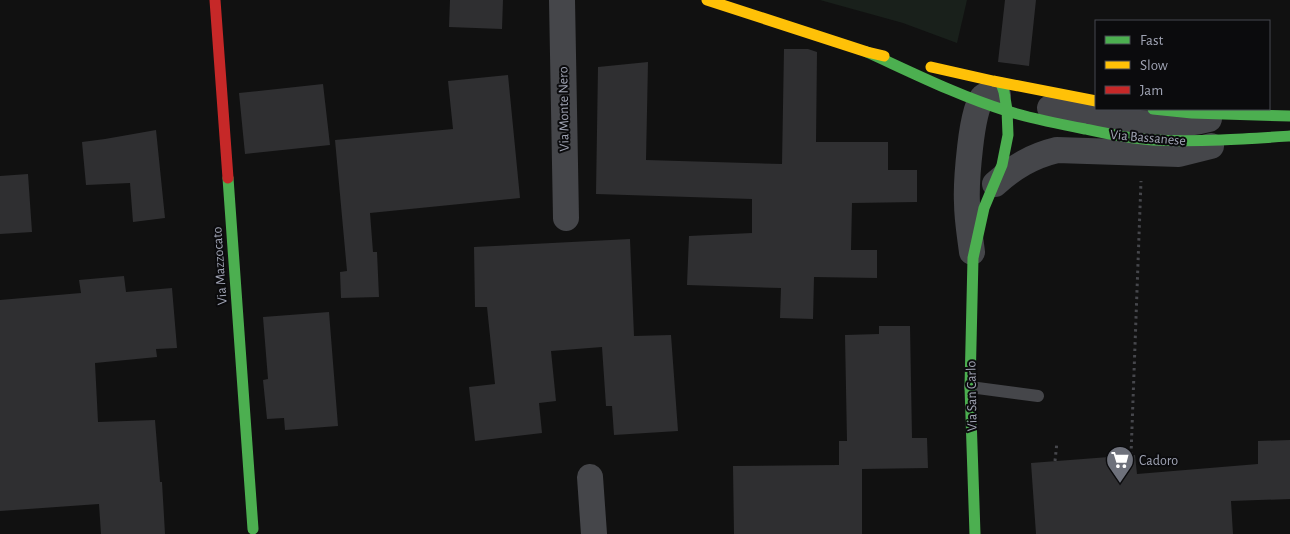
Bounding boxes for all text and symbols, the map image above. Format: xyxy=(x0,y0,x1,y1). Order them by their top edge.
legend xyxy=(1095,20,1270,110)
text: Fast xyxy=(1140,33,1164,48)
text: Slow xyxy=(1140,58,1168,73)
street label: Via Monte Nero xyxy=(556,66,572,152)
text: Jam xyxy=(1140,83,1163,98)
street label: Via Bassanese xyxy=(1109,128,1186,148)
street label: Via Mazzocato xyxy=(210,226,230,306)
street label: Via San Carlo xyxy=(964,360,980,431)
supermarket icon: Cadoro xyxy=(1105,445,1135,484)
place label: Cadoro xyxy=(1139,454,1178,468)

